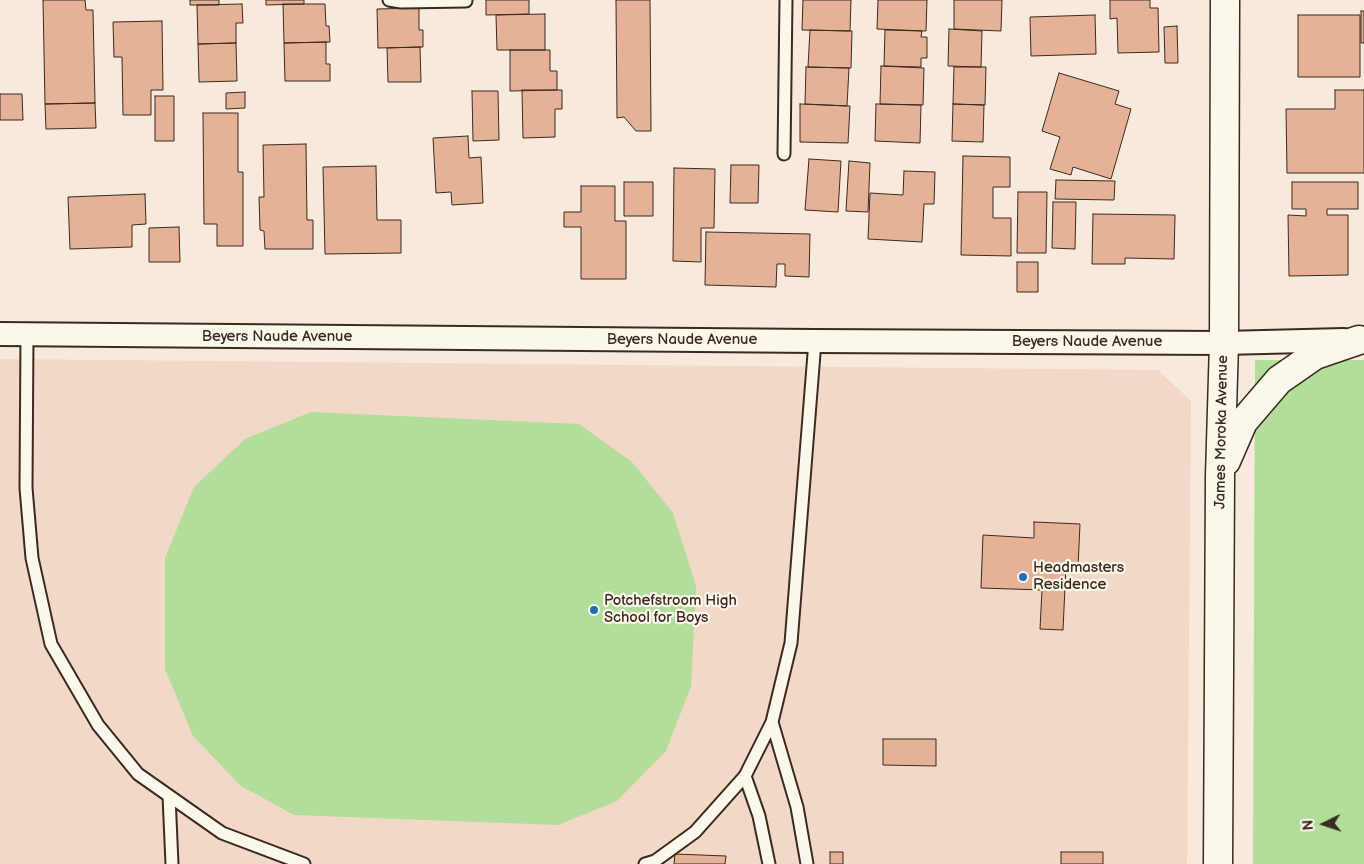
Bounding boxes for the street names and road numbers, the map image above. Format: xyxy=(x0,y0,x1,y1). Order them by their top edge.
street label: Beyers Naude Avenue xyxy=(202,328,352,346)
street label: Beyers Naude Avenue xyxy=(607,331,757,349)
street label: Beyers Naude Avenue xyxy=(1012,333,1162,351)
street label: James Moroka Avenue xyxy=(1212,355,1232,509)

